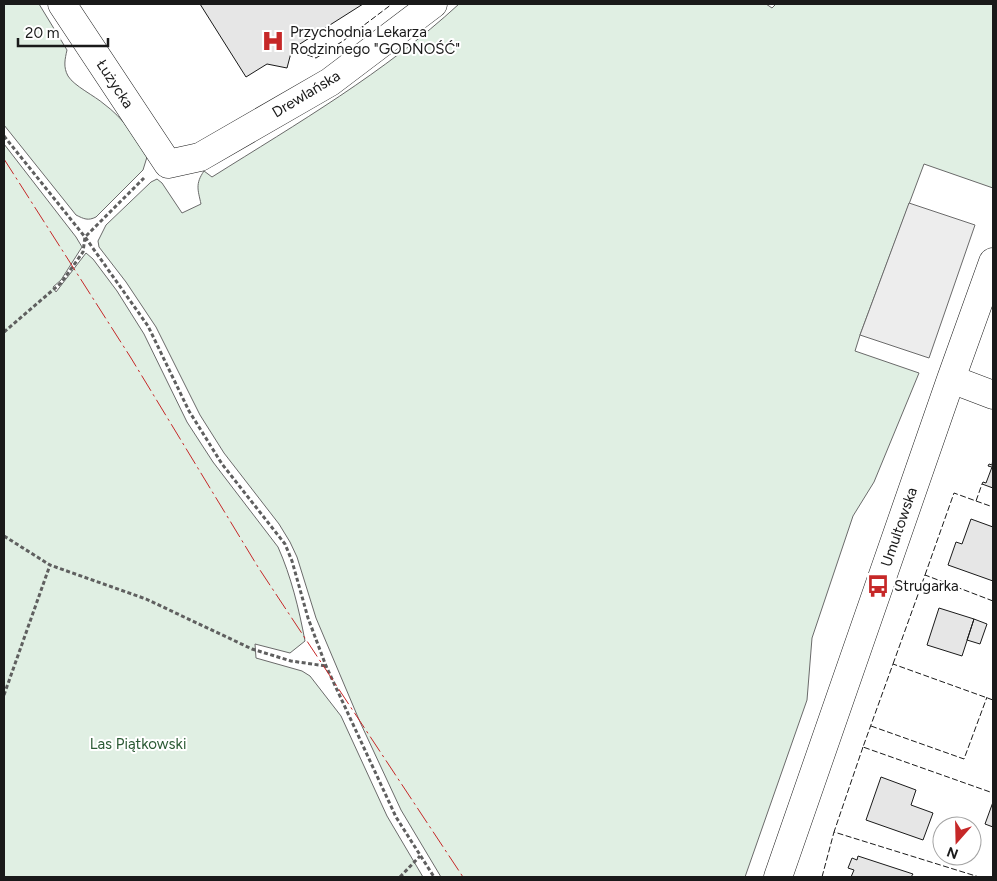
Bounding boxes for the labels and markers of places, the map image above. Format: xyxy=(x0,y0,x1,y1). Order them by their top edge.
place label: Przychodnia Lekarza Rodzinnego "GODNOŚĆ" xyxy=(290,23,460,58)
hospital icon: Przychodnia Lekarza Rodzinnego "GODNOŚĆ" xyxy=(260,28,286,54)
bus stop icon: Strugarka xyxy=(865,573,891,599)
place label: Strugarka xyxy=(894,577,959,595)

